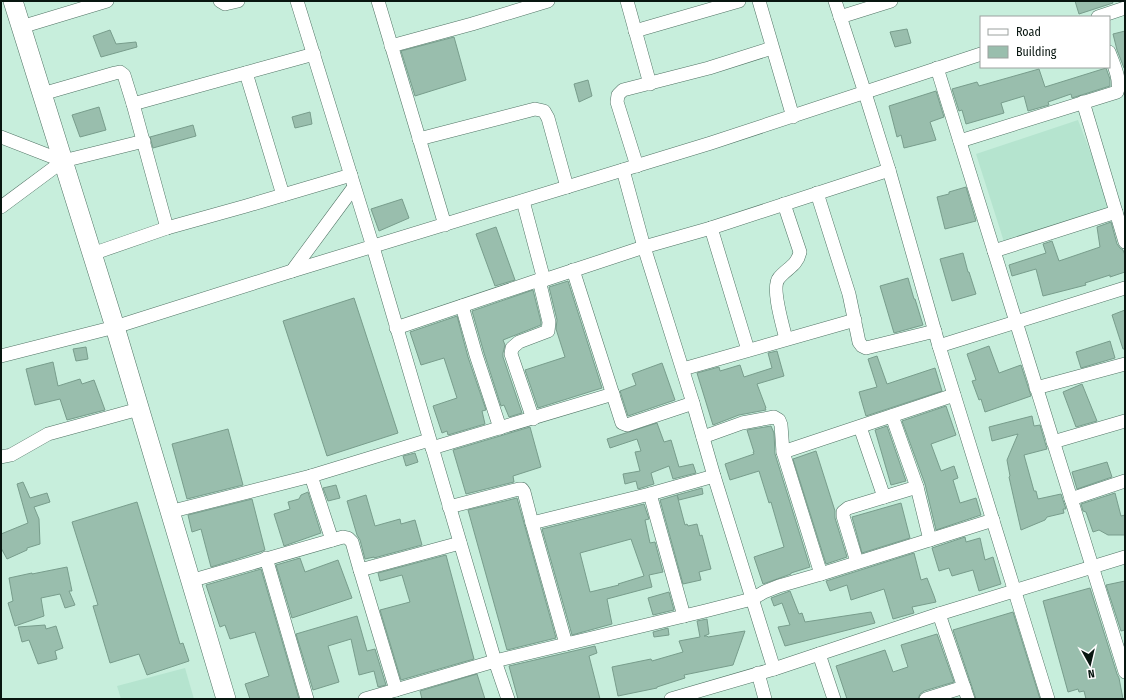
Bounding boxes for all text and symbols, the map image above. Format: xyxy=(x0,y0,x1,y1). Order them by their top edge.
legend xyxy=(980,16,1110,68)
text: Road xyxy=(1016,25,1041,39)
text: Building xyxy=(1016,45,1057,59)
north arrow xyxy=(1070,644,1110,684)
text: N xyxy=(1087,667,1095,680)

